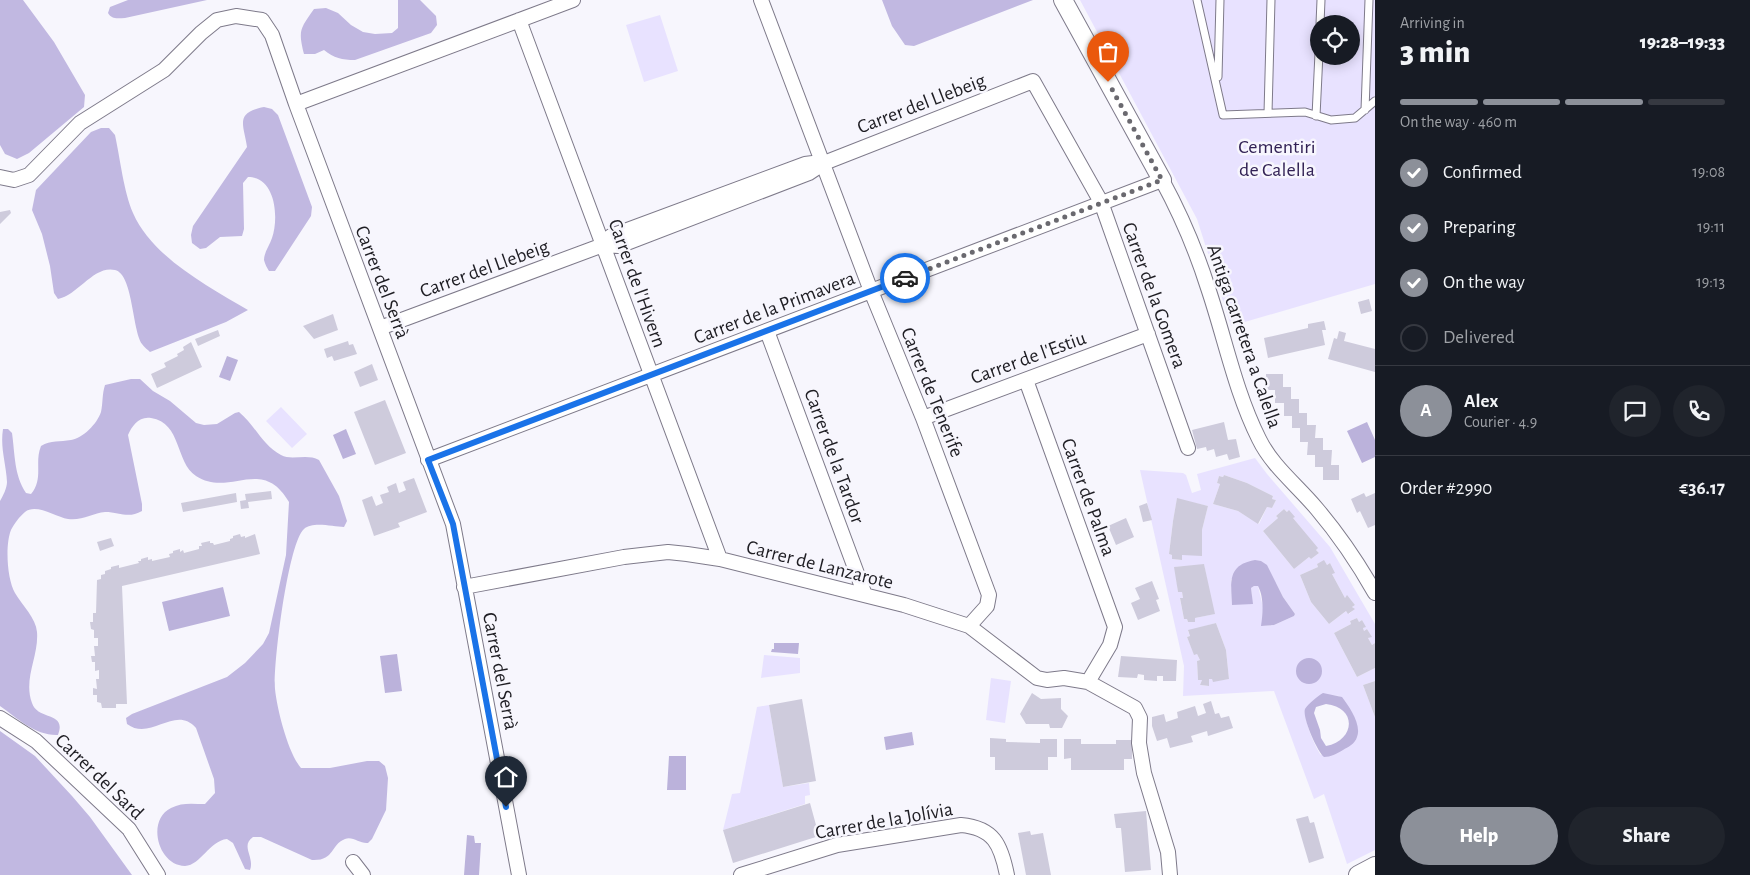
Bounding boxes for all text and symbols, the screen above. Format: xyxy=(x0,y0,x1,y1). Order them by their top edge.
map controls xyxy=(1310,15,1360,65)
button: locate xyxy=(1310,15,1360,65)
text: Arriving in xyxy=(1400,15,1465,31)
pin xyxy=(1087,31,1129,82)
text: 19:28–19:33 xyxy=(1640,33,1725,52)
text: 3 min xyxy=(1400,36,1470,68)
icon: bag xyxy=(1094,38,1122,66)
street label: Carrer del Llebeig xyxy=(854,70,989,138)
text: On the way · 460 m xyxy=(1400,114,1517,130)
park label: Cementiri de Calella xyxy=(1238,137,1316,180)
icon: check xyxy=(1400,159,1428,187)
text: Confirmed xyxy=(1443,163,1522,182)
text: 19:08 xyxy=(1692,164,1725,180)
icon: check xyxy=(1400,214,1428,242)
street label: Carrer de l'Hivern xyxy=(605,216,670,350)
text: Preparing xyxy=(1443,218,1516,237)
text: 19:11 xyxy=(1697,219,1725,235)
street label: Carrer de la Gomera xyxy=(1118,220,1190,371)
street label: Carrer del Serrà xyxy=(351,223,413,342)
street label: Carrer del Llebeig xyxy=(417,236,552,302)
street label: Antiga carretera a Calella xyxy=(1203,242,1285,431)
courier xyxy=(880,253,930,303)
icon: car xyxy=(891,264,919,292)
street label: Carrer de la Primavera xyxy=(691,268,858,348)
icon: check xyxy=(1400,269,1428,297)
text: On the way xyxy=(1443,273,1525,292)
text: 19:13 xyxy=(1696,274,1725,290)
street label: Carrer de Tenerife xyxy=(897,325,967,460)
street label: Carrer de l'Estiu xyxy=(968,328,1089,388)
text: Delivered xyxy=(1443,328,1515,347)
button: chat xyxy=(1609,385,1661,437)
button: phone xyxy=(1673,385,1725,437)
street label: Carrer de la Tardor xyxy=(800,386,868,527)
text: Alex xyxy=(1464,392,1498,411)
text: A xyxy=(1420,401,1432,420)
text: Courier · 4.9 xyxy=(1464,414,1537,430)
street label: Carrer de Palma xyxy=(1058,436,1119,559)
text: Order #2990 xyxy=(1400,479,1492,498)
text: €36.17 xyxy=(1679,479,1725,498)
street label: Carrer de Lanzarote xyxy=(744,537,895,593)
street label: Carrer del Serrà xyxy=(479,611,521,732)
street label: Carrer del Sard xyxy=(51,730,147,824)
pin xyxy=(485,756,527,807)
icon: home xyxy=(492,763,520,791)
street label: Carrer de la Jolívia xyxy=(814,799,955,843)
button: Help xyxy=(1400,807,1558,865)
button: Share xyxy=(1568,807,1725,865)

